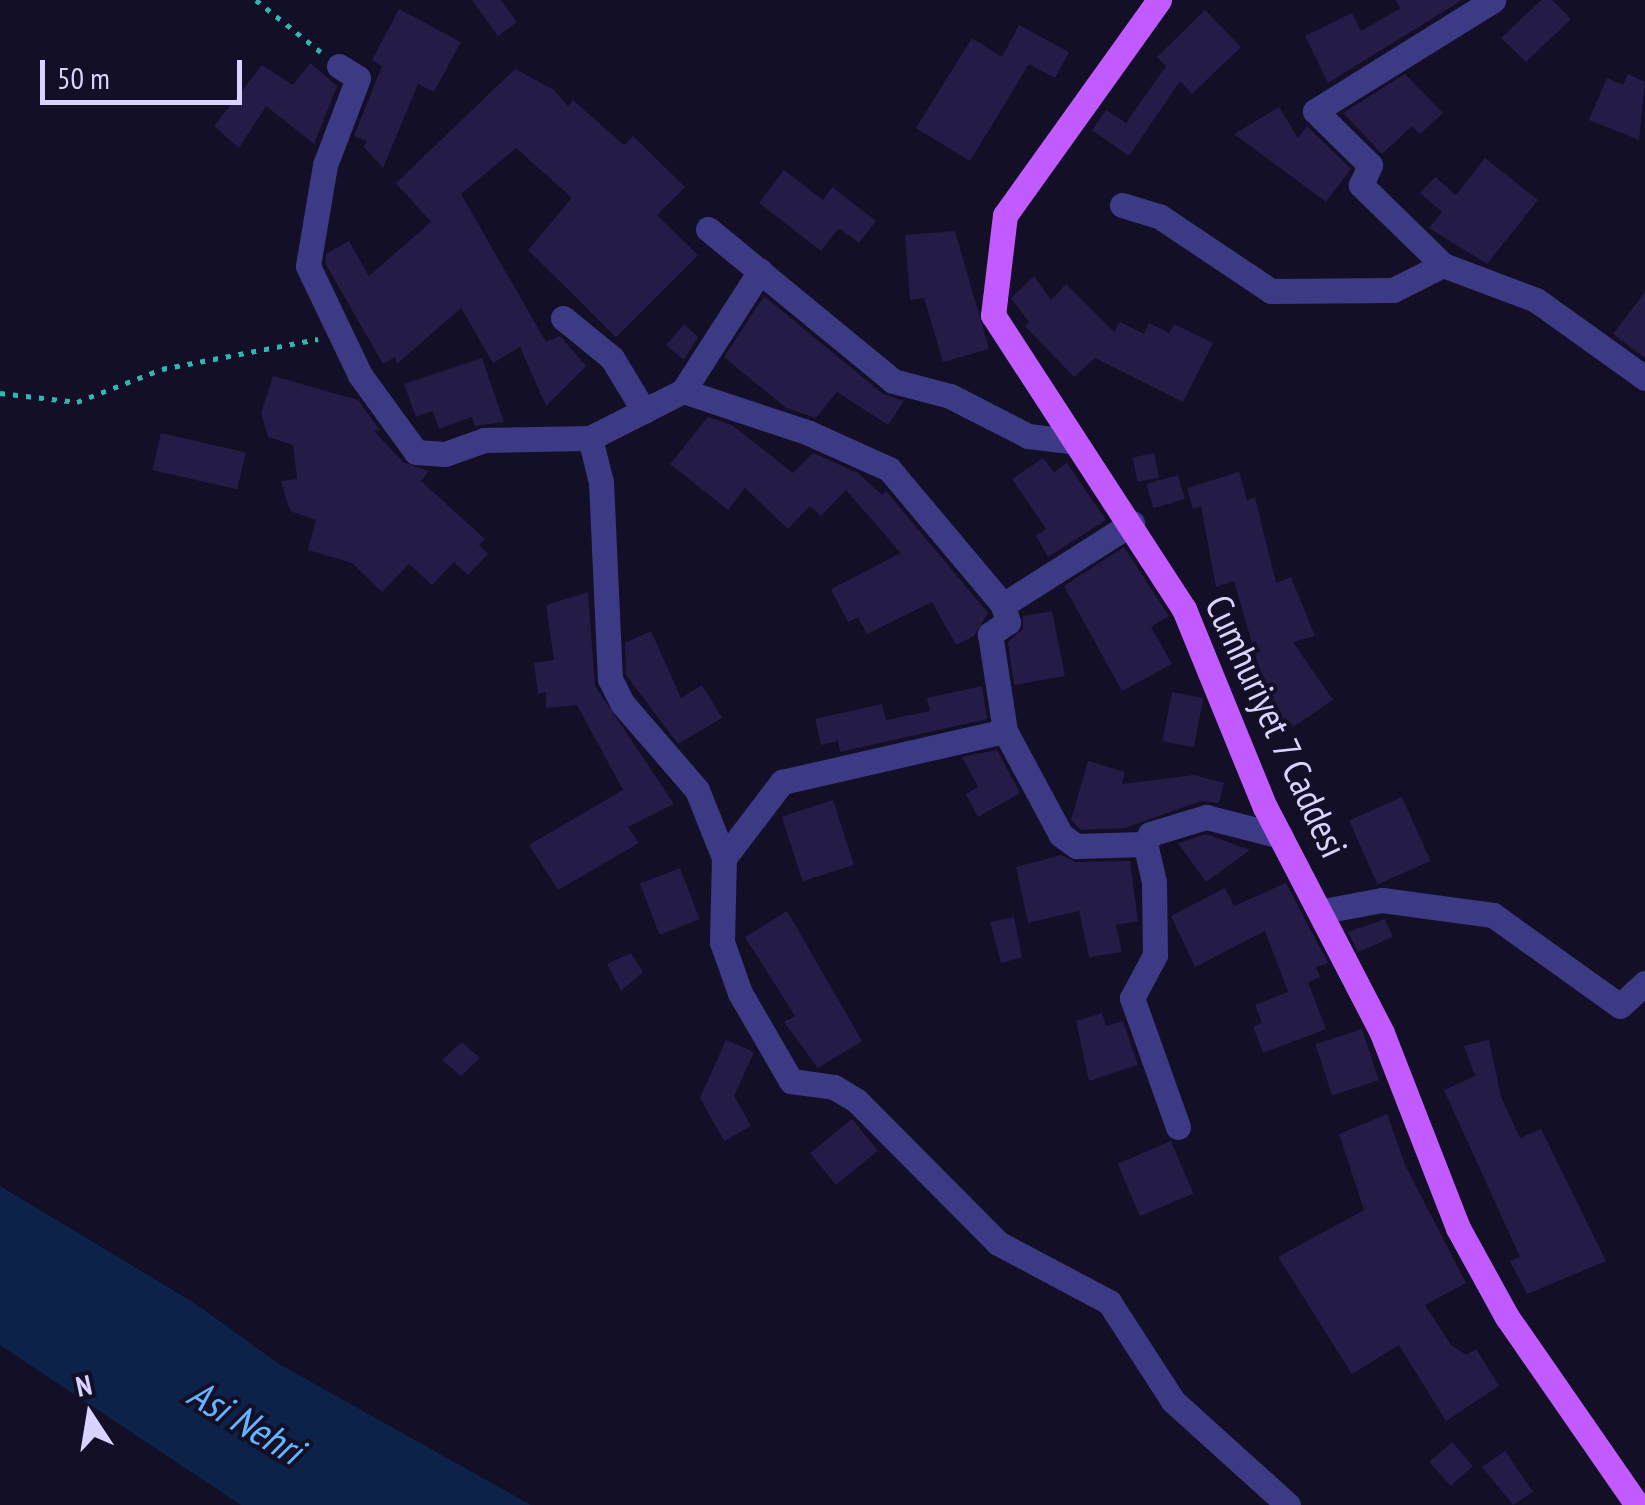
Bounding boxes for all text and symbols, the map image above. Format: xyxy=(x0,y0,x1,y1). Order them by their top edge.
scale bar xyxy=(45,40,248,102)
text: 50 m xyxy=(57,58,110,97)
street label: Cumhuriyet 7 Caddesi xyxy=(1196,587,1358,865)
north arrow xyxy=(40,1365,140,1465)
text: N xyxy=(72,1365,95,1405)
water label: Asi Nehri xyxy=(180,1368,312,1474)

